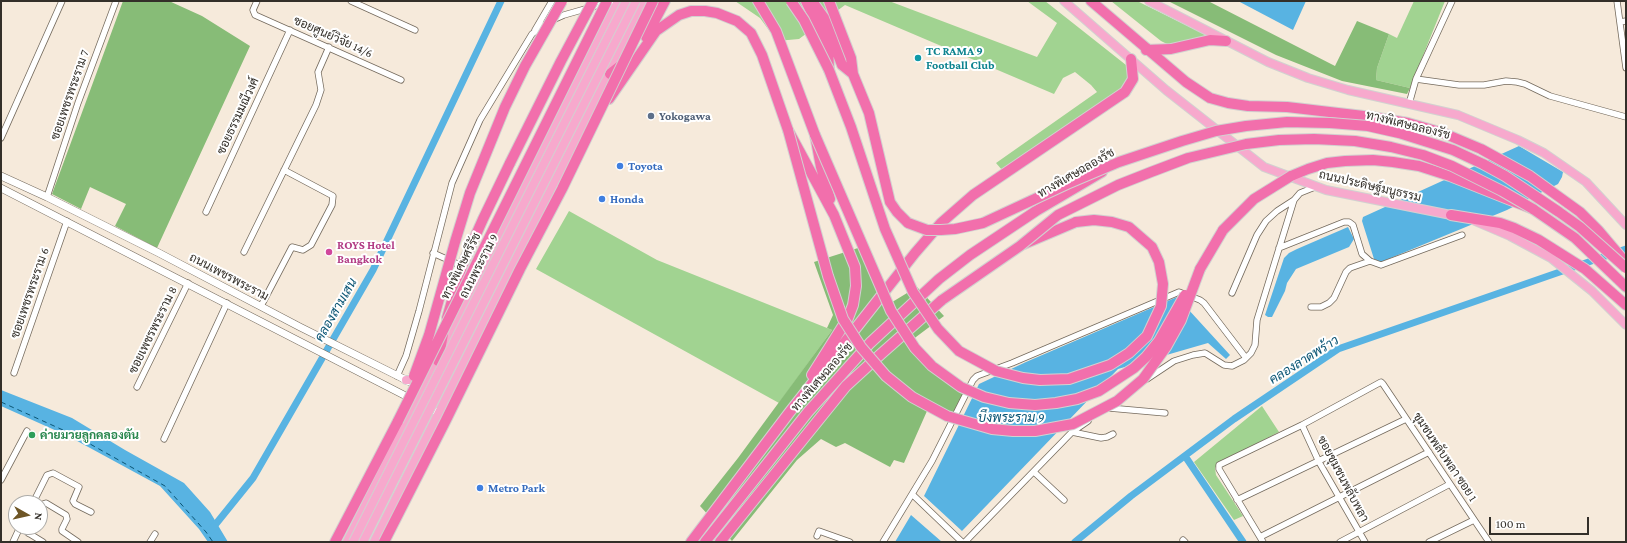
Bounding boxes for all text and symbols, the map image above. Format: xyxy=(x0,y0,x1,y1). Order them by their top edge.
street label: ซอยศูนย์วิจัย 14/6 xyxy=(291,13,375,61)
place label: TC RAMA 9 Football Club xyxy=(926,44,995,72)
street label: ซอยเพชรพระราม 7 xyxy=(48,48,92,142)
marker: TC RAMA 9 Football Club xyxy=(913,53,923,63)
street label: ซอยธรรมมณีวงศ์ xyxy=(214,75,262,157)
street label: ทางพิเศษฉลองรัช xyxy=(1364,108,1452,142)
place label: Yokogawa xyxy=(659,109,711,123)
marker: Yokogawa xyxy=(646,111,656,121)
street label: ทางพิเศษฉลองรัช xyxy=(1035,145,1117,201)
place label: Toyota xyxy=(628,159,663,173)
marker: Toyota xyxy=(615,161,625,171)
street label: ถนนประดิษฐ์มนูธรรม xyxy=(1317,167,1423,205)
place label: Honda xyxy=(610,192,644,206)
marker: Honda xyxy=(597,194,607,204)
street label: ทางพิเศษศรีรัช xyxy=(438,230,484,302)
street label: ถนนพระราม 9 xyxy=(457,231,501,301)
place label: ROYS Hotel Bangkok xyxy=(337,238,395,266)
street label: ซอยเพชรพระราม 6 xyxy=(8,246,52,340)
marker: ROYS Hotel Bangkok xyxy=(324,247,334,257)
street label: ถนนเพชรพระราม xyxy=(187,250,271,304)
water label: คลองสามเสน xyxy=(312,276,360,344)
street label: ซอยเพชรพระราม 8 xyxy=(126,284,180,376)
water label: คลองลาดพร้าว xyxy=(1266,332,1342,388)
street label: ทางพิเศษฉลองรัช xyxy=(788,340,856,414)
water label: บึงพระราม 9 xyxy=(978,410,1044,426)
street label: ชุมชนพลับพลา ซอย 1 xyxy=(1410,410,1480,504)
place label: ค่ายมวยลูกคลองตัน xyxy=(40,428,139,442)
marker: ค่ายมวยลูกคลองตัน xyxy=(27,430,37,440)
street label: ซอยชุมชนพลับพลา xyxy=(1314,433,1372,525)
place label: Metro Park xyxy=(488,481,545,495)
marker: Metro Park xyxy=(475,483,485,493)
north arrow xyxy=(8,495,48,535)
scale bar xyxy=(1491,509,1591,535)
text: N xyxy=(32,512,45,521)
text: 100 m xyxy=(1496,517,1525,531)

